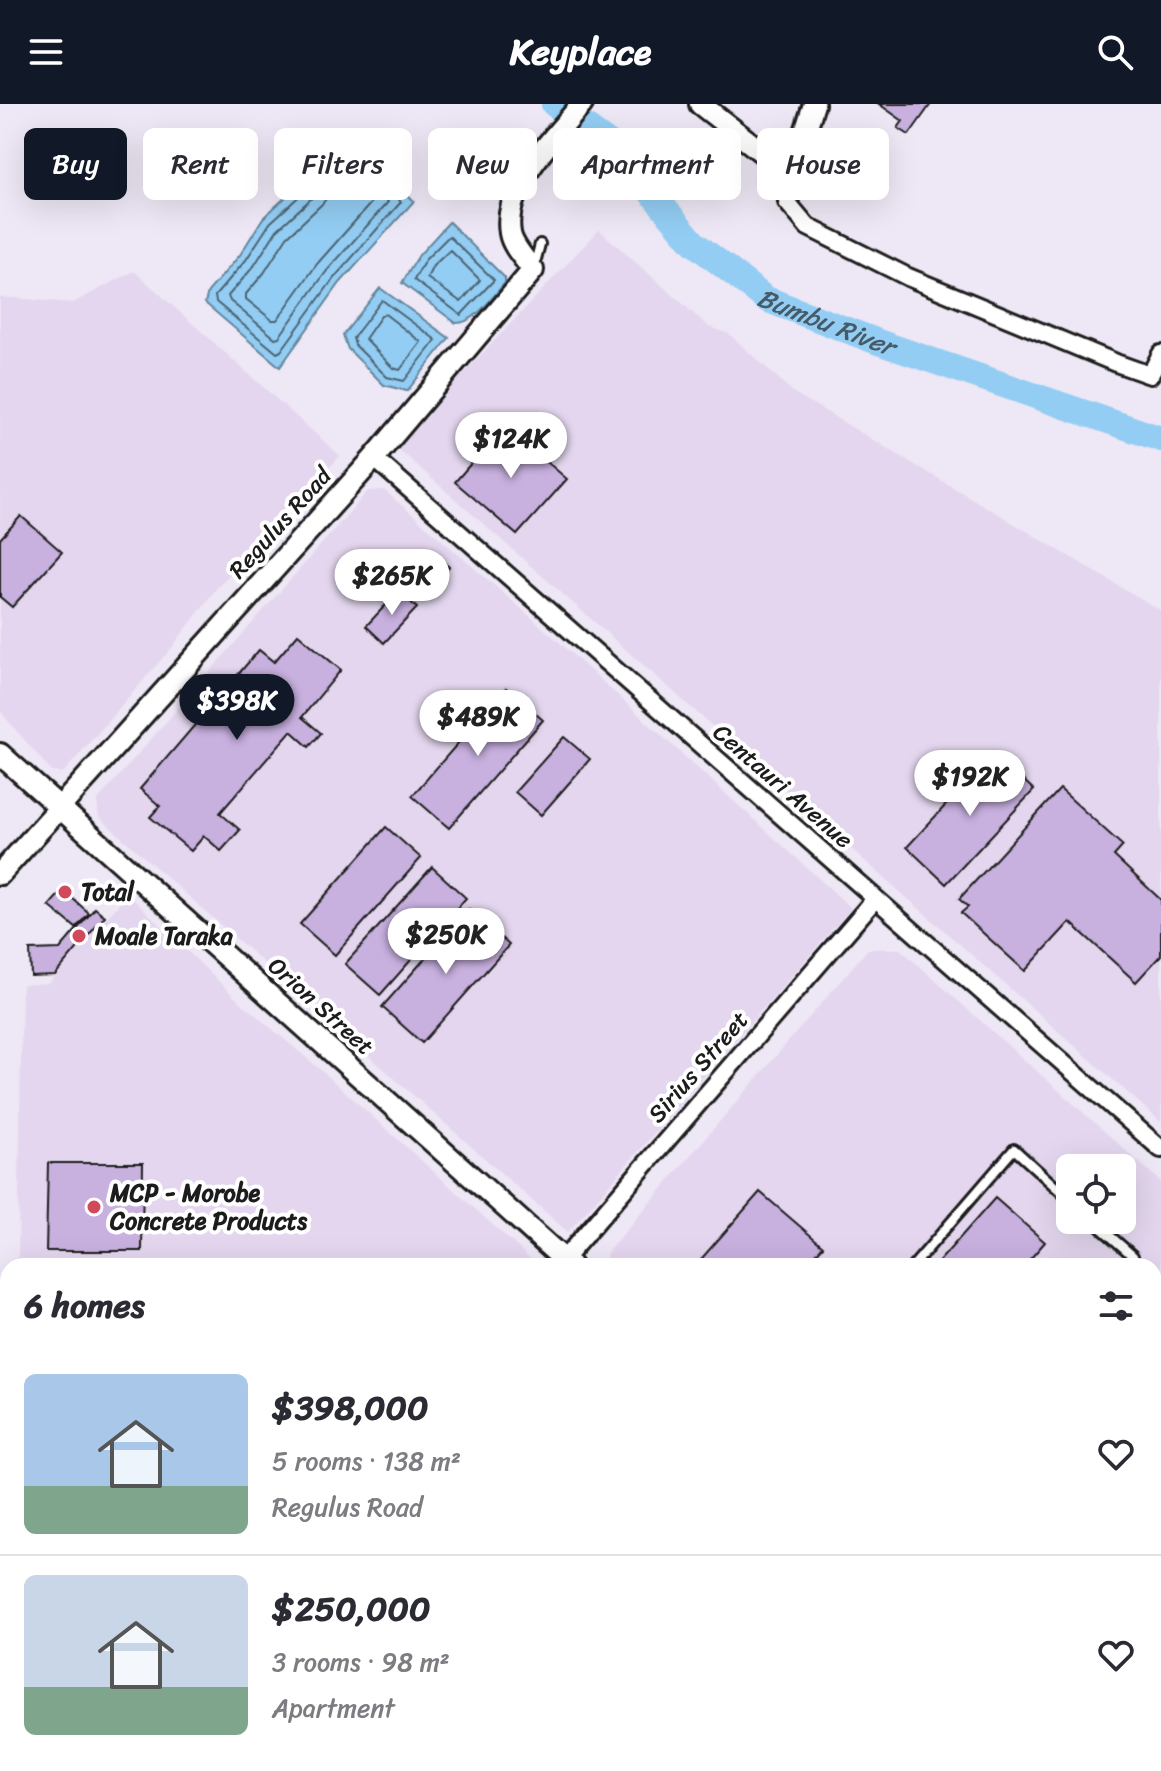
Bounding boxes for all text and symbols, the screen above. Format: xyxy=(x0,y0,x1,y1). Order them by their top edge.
text: Keyplace xyxy=(510,20,651,84)
icon: menu xyxy=(24,30,68,74)
icon: search xyxy=(1093,30,1137,74)
chip: Buy xyxy=(24,128,127,200)
chip: Rent xyxy=(143,128,258,200)
chip: Filters xyxy=(274,128,412,200)
chip: New xyxy=(428,128,537,200)
chip: Apartment xyxy=(553,128,741,200)
chip: House xyxy=(757,128,889,200)
water label: Bumbu River xyxy=(750,275,905,370)
pin: $124K xyxy=(455,412,567,480)
text: $124K xyxy=(473,415,549,461)
street label: Regulus Road xyxy=(218,456,344,589)
pin: $265K xyxy=(336,549,448,617)
text: $265K xyxy=(353,552,431,598)
pin: $398K xyxy=(181,674,293,742)
text: $398K xyxy=(197,677,277,723)
pin: $489K xyxy=(422,690,534,758)
text: $489K xyxy=(437,693,519,739)
street label: Centauri Avenue xyxy=(703,713,863,859)
pin: $192K xyxy=(914,750,1026,818)
text: $192K xyxy=(932,753,1008,799)
place label: Total xyxy=(81,871,135,913)
marker: Total xyxy=(56,883,74,901)
pin: $250K xyxy=(390,908,502,976)
text: $250K xyxy=(406,911,486,957)
place label: Moale Taraka xyxy=(94,915,234,957)
marker: Moale Taraka xyxy=(70,927,88,945)
street label: Orion Street xyxy=(258,946,384,1066)
street label: Sirius Street xyxy=(637,1001,759,1133)
map controls xyxy=(1056,1154,1136,1234)
button: locate xyxy=(1056,1154,1136,1234)
place label: MCP - Morobe Concrete Products xyxy=(109,1172,308,1242)
marker: MCP - Morobe Concrete Products xyxy=(85,1198,103,1216)
text: 6 homes xyxy=(24,1276,145,1336)
icon: filters xyxy=(1094,1284,1138,1328)
text: $398,000 xyxy=(272,1378,429,1438)
icon: home xyxy=(88,1406,184,1502)
icon: heart xyxy=(1094,1432,1138,1476)
text: 5 rooms · 138 m² xyxy=(272,1438,461,1484)
text: Regulus Road xyxy=(272,1484,423,1530)
text: $250,000 xyxy=(272,1579,430,1639)
icon: home xyxy=(88,1607,184,1703)
icon: heart xyxy=(1094,1633,1138,1677)
text: 3 rooms · 98 m² xyxy=(272,1639,450,1685)
text: Apartment xyxy=(272,1685,395,1731)

